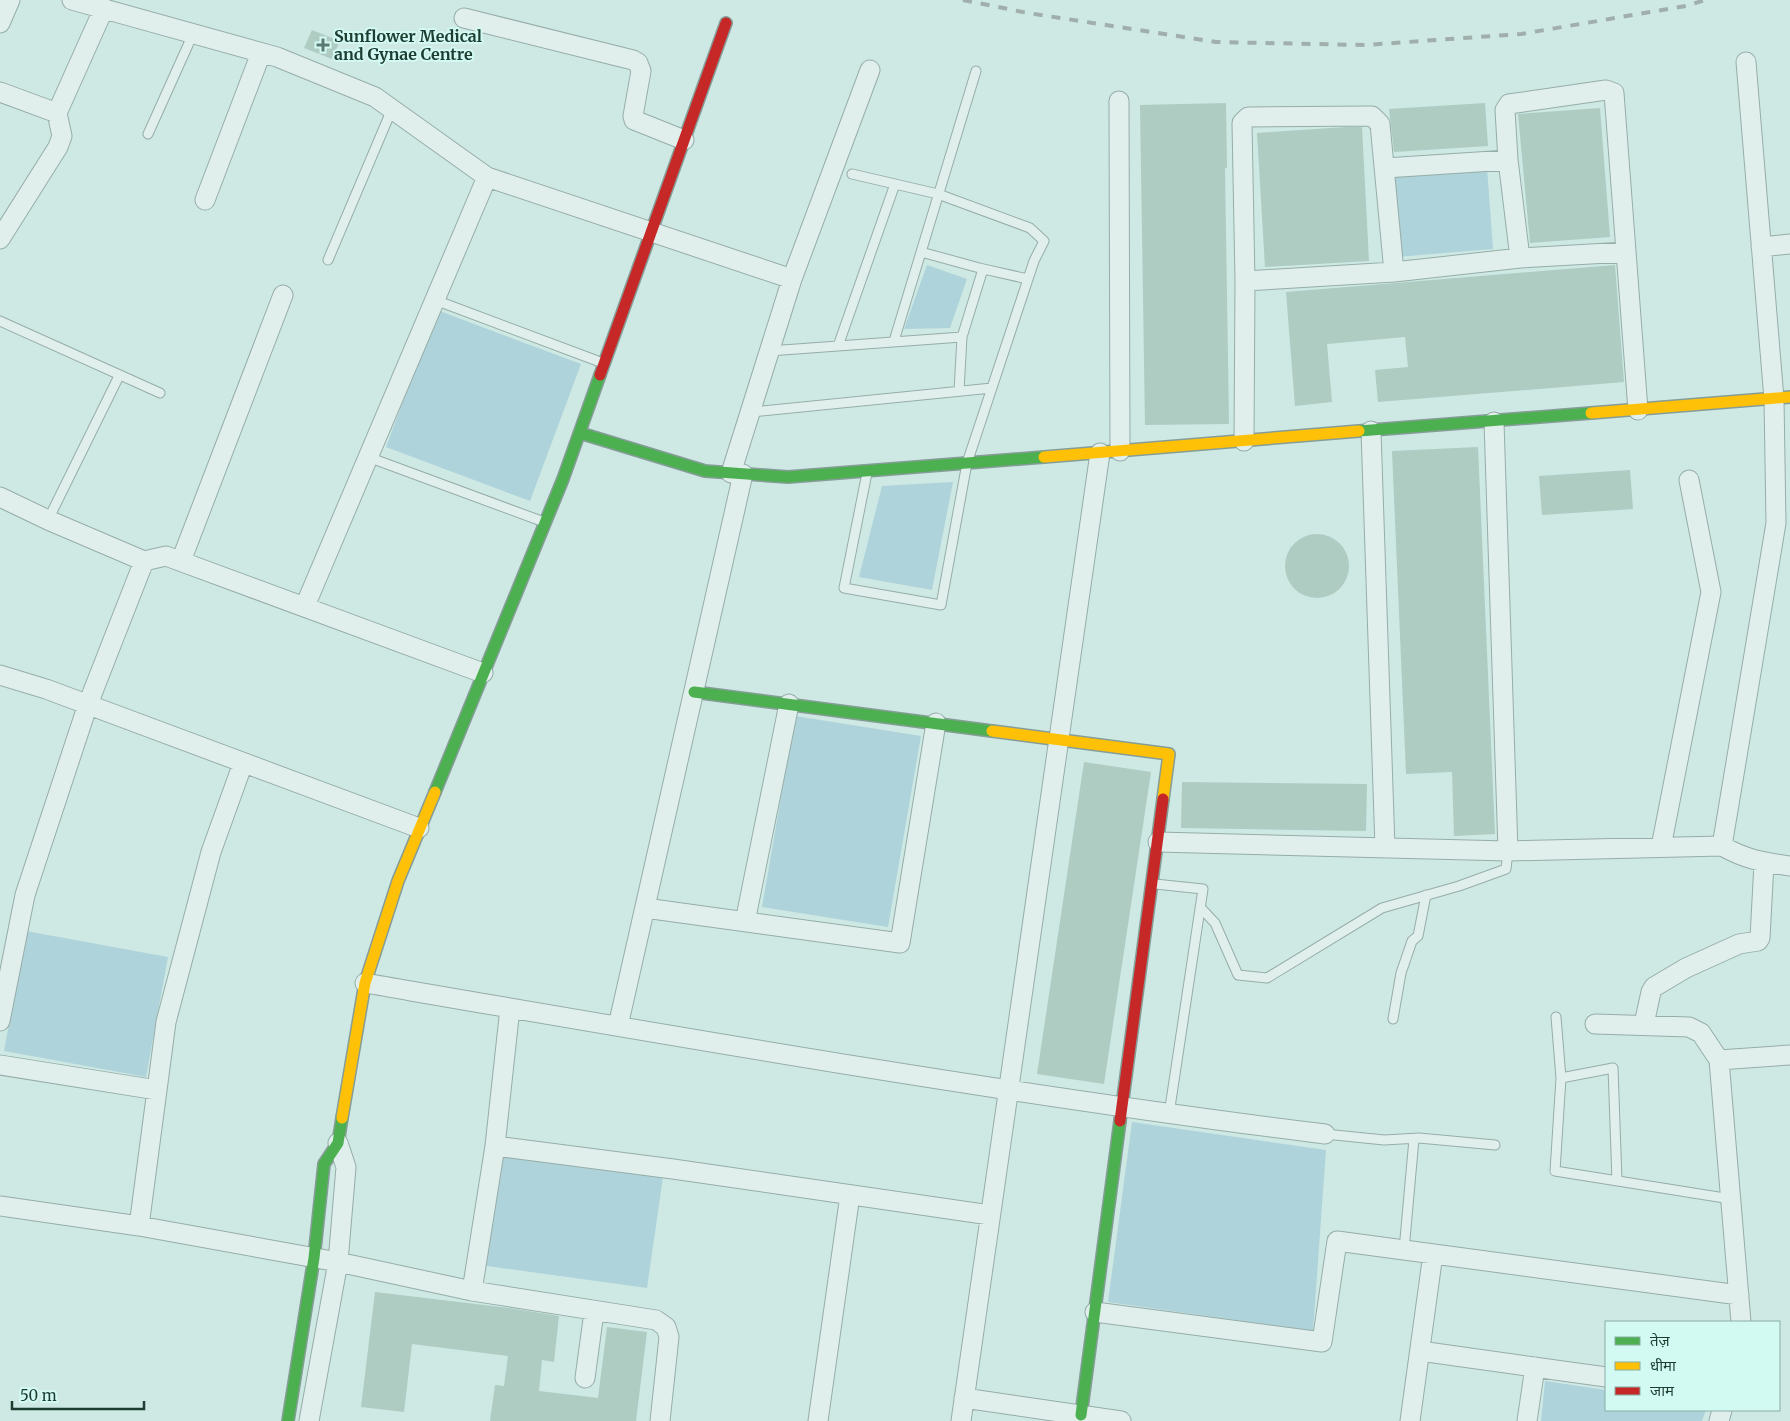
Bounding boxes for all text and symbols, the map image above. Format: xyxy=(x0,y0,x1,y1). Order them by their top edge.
place label: Sunflower Medical and Gynae Centre xyxy=(334,26,482,64)
marker: Sunflower Medical and Gynae Centre xyxy=(316,38,330,52)
legend xyxy=(1605,1321,1780,1411)
text: तेज़ xyxy=(1650,1331,1671,1350)
text: धीमा xyxy=(1650,1356,1677,1375)
scale bar xyxy=(12,1378,145,1410)
text: जाम xyxy=(1650,1381,1675,1400)
text: 50 m xyxy=(20,1386,57,1405)

